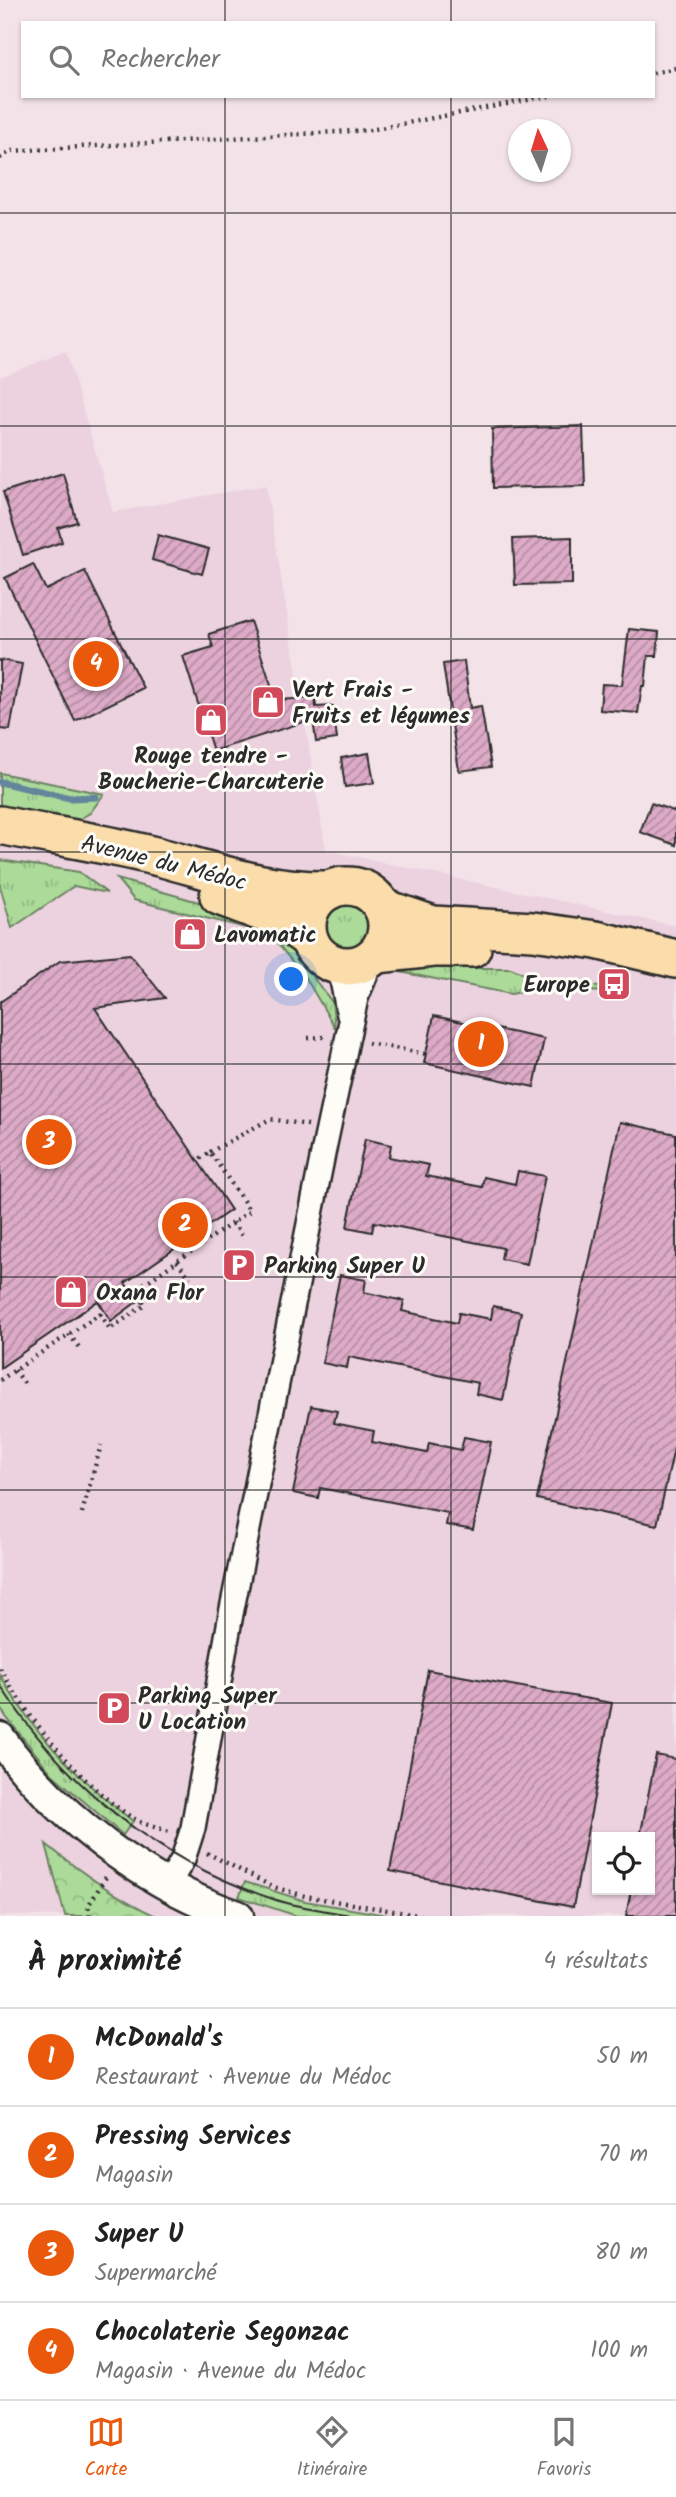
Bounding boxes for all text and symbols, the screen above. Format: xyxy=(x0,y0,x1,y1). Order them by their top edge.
search box xyxy=(21,21,655,98)
text: Rechercher xyxy=(101,39,220,81)
icon: search xyxy=(45,41,83,79)
north arrow xyxy=(508,119,571,182)
pin: 4 xyxy=(73,638,119,690)
place label: Vert Frais - Fruits et légumes xyxy=(292,673,470,735)
shop icon: Vert Frais - Fruits et légumes xyxy=(249,683,287,721)
shop icon: Rouge tendre - Boucherie-Charcuterie xyxy=(192,701,230,739)
place label: Rouge tendre - Boucherie-Charcuterie xyxy=(98,739,324,801)
street label: Avenue du Médoc xyxy=(77,826,250,902)
shop icon: Lavomatic xyxy=(171,915,209,953)
place label: Lavomatic xyxy=(214,918,317,954)
your location xyxy=(274,962,308,996)
bus stop icon: Europe xyxy=(595,965,633,1003)
place label: Europe xyxy=(524,968,590,1004)
pin: 1 xyxy=(458,1018,504,1070)
pin: 3 xyxy=(26,1116,72,1168)
pin: 2 xyxy=(162,1199,208,1251)
parking icon: Parking Super U xyxy=(220,1246,258,1284)
place label: Parking Super U xyxy=(264,1249,425,1285)
shop icon: Oxana Flor xyxy=(52,1273,90,1311)
place label: Oxana Flor xyxy=(96,1276,205,1312)
place label: Parking Super U Location xyxy=(138,1679,278,1741)
parking icon: Parking Super U Location xyxy=(95,1689,133,1727)
map controls xyxy=(592,1832,655,1895)
button: locate xyxy=(592,1832,655,1895)
text: À proximité xyxy=(28,1938,181,1986)
text: 4 résultats xyxy=(544,1944,648,1980)
text: McDonald's xyxy=(95,2018,223,2060)
text: 1 xyxy=(48,2039,54,2075)
text: 50 m xyxy=(597,2039,648,2075)
text: Restaurant · Avenue du Médoc xyxy=(95,2060,392,2096)
text: Pressing Services xyxy=(95,2116,291,2158)
text: 2 xyxy=(44,2137,58,2173)
text: 70 m xyxy=(598,2137,648,2173)
text: Magasin xyxy=(95,2158,173,2194)
text: Super U xyxy=(95,2214,184,2256)
text: 3 xyxy=(45,2235,57,2271)
text: 80 m xyxy=(595,2235,648,2271)
text: Supermarché xyxy=(95,2256,217,2292)
text: Chocolaterie Segonzac xyxy=(95,2312,350,2354)
text: 4 xyxy=(45,2333,57,2369)
text: 100 m xyxy=(590,2333,648,2369)
text: Magasin · Avenue du Médoc xyxy=(95,2354,366,2390)
tab: Carte xyxy=(85,2413,127,2485)
tab: Itinéraire xyxy=(297,2413,367,2485)
tab: Favoris xyxy=(537,2413,591,2485)

